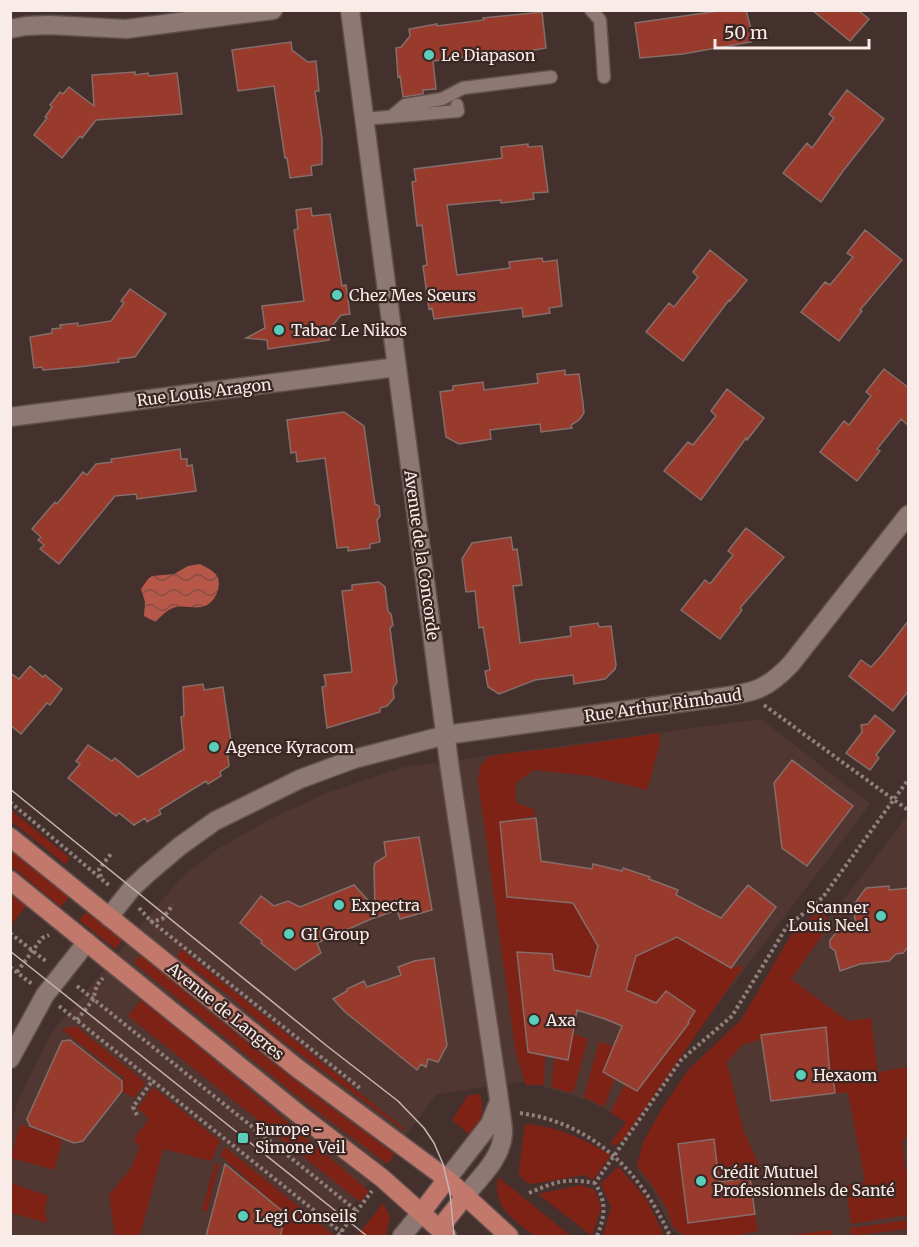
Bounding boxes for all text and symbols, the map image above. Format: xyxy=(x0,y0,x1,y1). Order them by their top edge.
scale bar xyxy=(715,12,870,50)
text: 50 m xyxy=(724,21,768,44)
place label: Le Diapason xyxy=(441,45,536,65)
marker: Le Diapason xyxy=(422,48,436,62)
place label: Chez Mes Sœurs xyxy=(349,285,476,305)
marker: Chez Mes Sœurs xyxy=(330,288,344,302)
place label: Tabac Le Nikos xyxy=(291,320,407,340)
marker: Tabac Le Nikos xyxy=(272,323,286,337)
street label: Rue Louis Aragon xyxy=(135,374,273,410)
street label: Avenue de la Concorde xyxy=(400,468,444,641)
street label: Rue Arthur Rimbaud xyxy=(583,684,743,726)
place label: Agence Kyracom xyxy=(225,737,354,757)
marker: Agence Kyracom xyxy=(207,740,221,754)
place label: Expectra xyxy=(351,895,420,915)
place label: Scanner Louis Neel xyxy=(789,897,869,935)
marker: Expectra xyxy=(332,898,346,912)
marker: Scanner Louis Neel xyxy=(874,909,888,923)
place label: GI Group xyxy=(301,924,370,944)
marker: GI Group xyxy=(282,927,296,941)
street label: Avenue de Langres xyxy=(163,957,288,1064)
place label: Axa xyxy=(545,1010,576,1030)
marker: Axa xyxy=(527,1013,541,1027)
place label: Hexaom xyxy=(813,1065,877,1085)
marker: Hexaom xyxy=(794,1068,808,1082)
place label: Europe - Simone Veil xyxy=(255,1119,346,1157)
marker: Europe - Simone Veil xyxy=(236,1131,250,1145)
place label: Crédit Mutuel Professionnels de Santé xyxy=(713,1162,895,1200)
marker: Crédit Mutuel Professionnels de Santé xyxy=(694,1174,708,1188)
place label: Legi Conseils xyxy=(255,1206,357,1226)
marker: Legi Conseils xyxy=(236,1209,250,1223)

